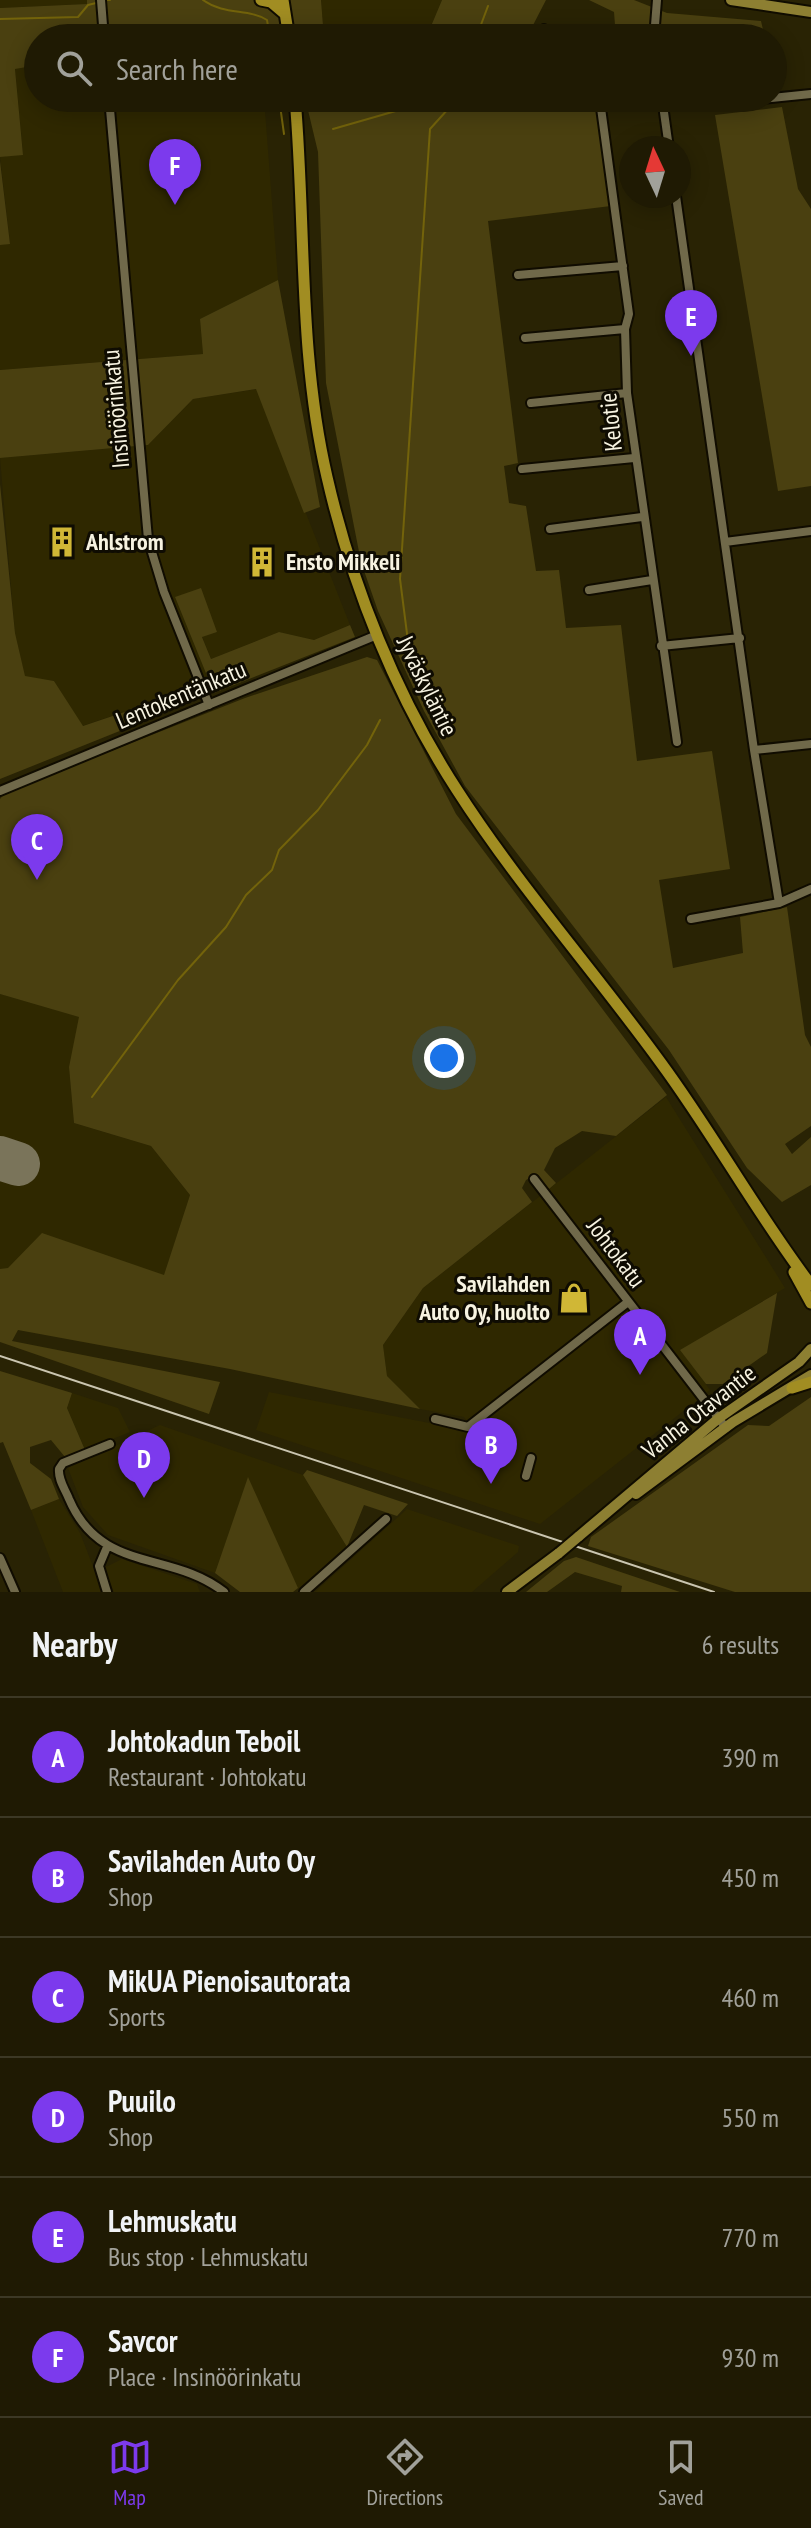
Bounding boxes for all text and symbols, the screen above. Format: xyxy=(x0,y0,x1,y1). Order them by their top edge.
search box xyxy=(24,24,787,112)
icon: search xyxy=(52,46,96,90)
text: Search here xyxy=(116,49,238,88)
north arrow xyxy=(619,136,691,208)
pin: F xyxy=(149,139,201,205)
pin: E xyxy=(665,290,717,356)
street label: Insinöörinkatu xyxy=(95,348,136,470)
street label: Kelotie xyxy=(592,391,629,453)
building icon: Ahlstrom xyxy=(45,525,79,559)
place label: Ahlstrom xyxy=(85,526,164,557)
building icon: Ensto Mikkeli xyxy=(245,545,279,579)
place label: Ensto Mikkeli xyxy=(286,546,400,577)
street label: Jyväskyläntie xyxy=(389,630,465,741)
street label: Lentokentänkatu xyxy=(111,653,251,736)
pin: C xyxy=(11,814,63,880)
your location xyxy=(424,1038,464,1078)
street label: Johtokatu xyxy=(580,1211,653,1294)
place label: Savilahden Auto Oy, huolto xyxy=(418,1268,550,1327)
shop icon: Savilahden Auto Oy, huolto xyxy=(557,1281,591,1315)
pin: A xyxy=(614,1309,666,1375)
street label: Vanha Otavantie xyxy=(635,1358,762,1466)
pin: B xyxy=(465,1418,517,1484)
pin: D xyxy=(118,1432,170,1498)
text: Nearby xyxy=(32,1622,117,1666)
text: 6 results xyxy=(702,1628,779,1661)
text: Johtokadun Teboil xyxy=(108,1721,300,1760)
text: A xyxy=(51,1741,65,1774)
text: 390 m xyxy=(721,1741,779,1774)
text: Restaurant · Johtokatu xyxy=(108,1760,307,1793)
text: Savilahden Auto Oy xyxy=(108,1841,315,1880)
text: B xyxy=(52,1861,64,1894)
text: 450 m xyxy=(721,1861,779,1894)
text: Shop xyxy=(108,1880,153,1913)
text: MikUA Pienoisautorata xyxy=(108,1961,351,2000)
text: C xyxy=(52,1981,64,2014)
text: 460 m xyxy=(721,1981,779,2014)
text: Sports xyxy=(108,2000,165,2033)
text: Puuilo xyxy=(108,2081,176,2120)
text: D xyxy=(51,2101,65,2134)
text: 550 m xyxy=(721,2101,779,2134)
text: Shop xyxy=(108,2120,153,2153)
text: Lehmuskatu xyxy=(108,2201,237,2240)
text: E xyxy=(52,2221,64,2254)
text: 770 m xyxy=(721,2221,779,2254)
text: Bus stop · Lehmuskatu xyxy=(108,2240,308,2273)
text: Savcor xyxy=(108,2321,178,2360)
text: F xyxy=(53,2341,63,2374)
text: 930 m xyxy=(721,2341,779,2374)
text: Place · Insinöörinkatu xyxy=(108,2360,301,2393)
tab: Map xyxy=(108,2435,152,2511)
tab: Directions xyxy=(367,2435,443,2511)
tab: Saved xyxy=(658,2435,703,2511)

